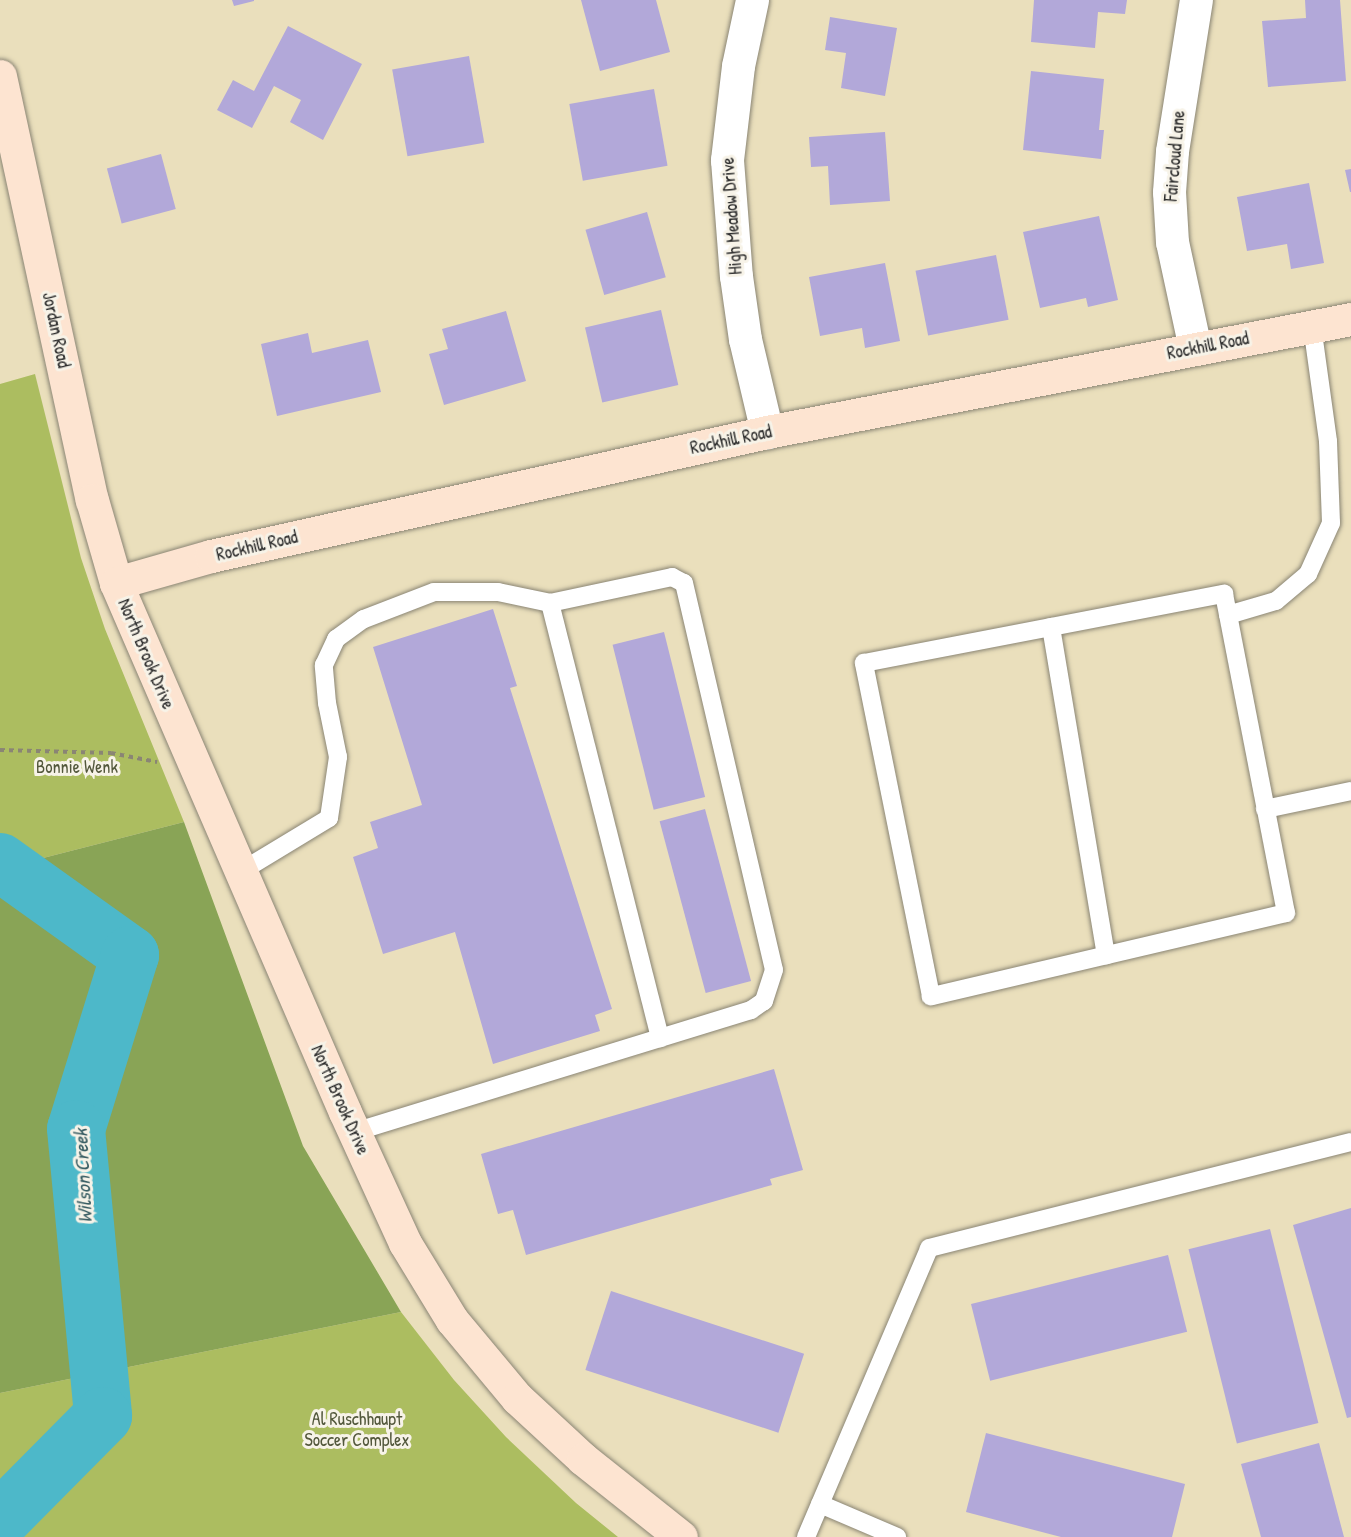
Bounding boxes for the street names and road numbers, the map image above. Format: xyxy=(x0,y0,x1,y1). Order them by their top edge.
street label: Faircloud Lane xyxy=(1160,110,1190,202)
street label: High Meadow Drive xyxy=(717,157,747,275)
street label: Jordan Road xyxy=(37,290,75,370)
street label: Rockhill Road xyxy=(1165,327,1251,365)
street label: Rockhill Road xyxy=(688,421,774,459)
street label: Rockhill Road xyxy=(214,526,300,566)
street label: North Brook Drive xyxy=(113,596,179,712)
street label: North Brook Drive xyxy=(306,1042,374,1158)

